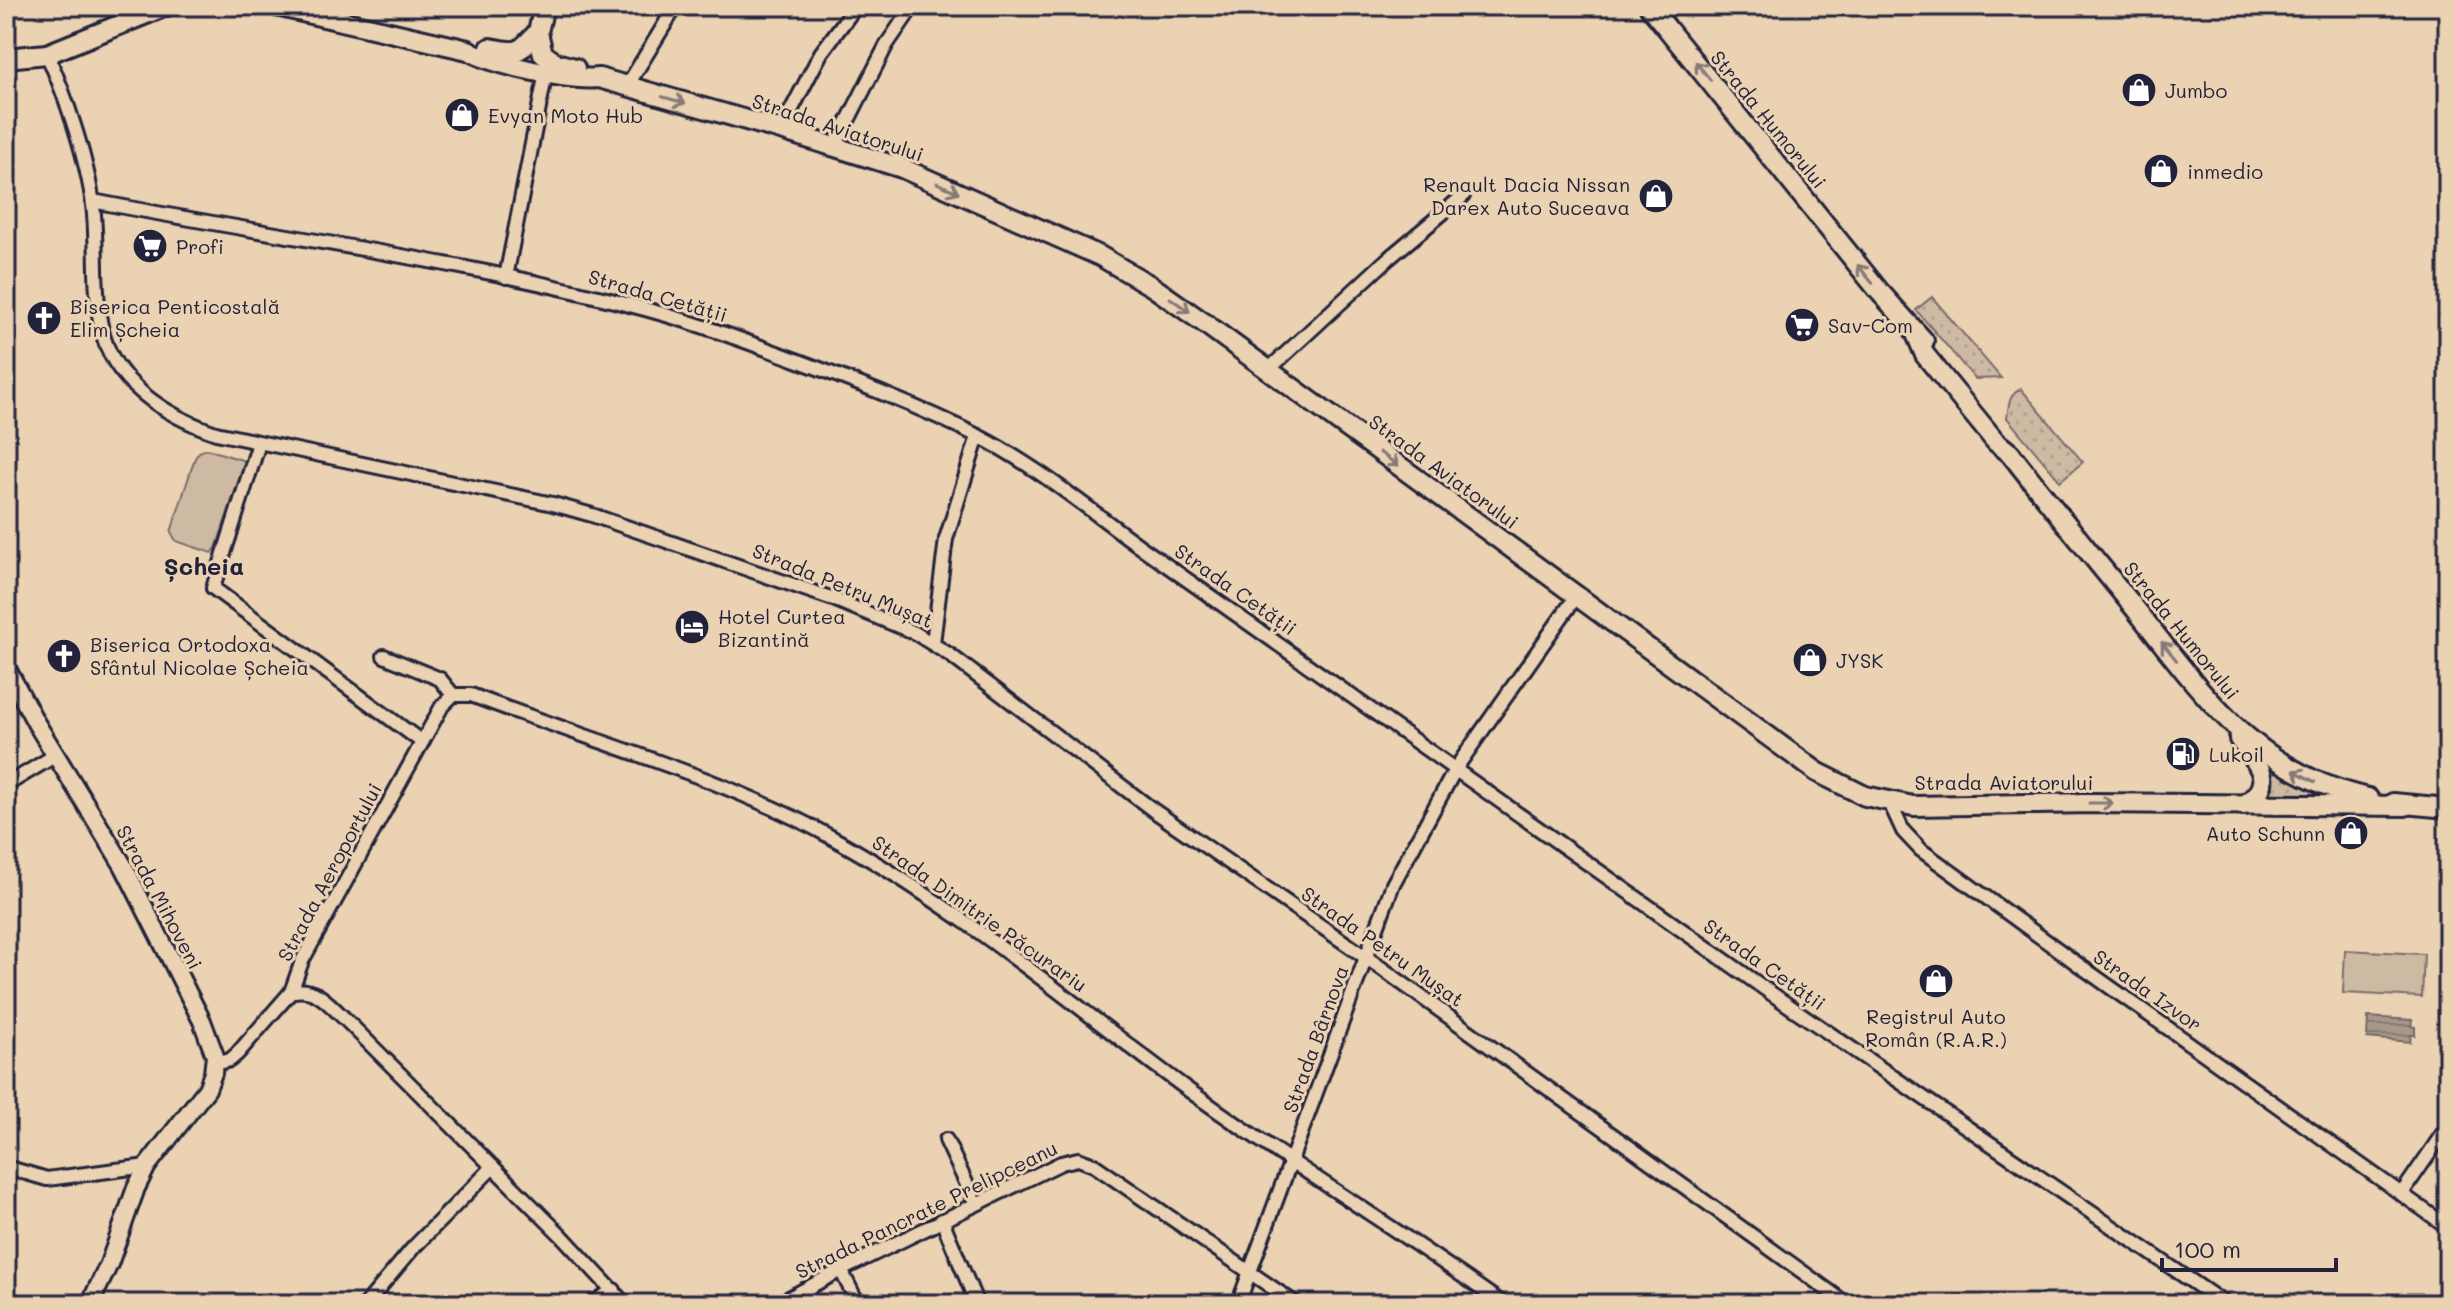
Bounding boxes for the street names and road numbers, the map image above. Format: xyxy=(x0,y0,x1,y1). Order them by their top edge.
street label: Strada Humorului xyxy=(1705,45,1833,193)
street label: Strada Aviatorului xyxy=(749,87,927,167)
street label: Strada Cetății xyxy=(585,263,730,328)
street label: Strada Aviatorului xyxy=(1364,408,1524,534)
street label: Strada Petru Mușat xyxy=(748,537,937,634)
street label: Strada Cetății xyxy=(1169,537,1302,641)
street label: Strada Humorului xyxy=(2118,556,2246,704)
street label: Strada Aviatorului xyxy=(1915,769,2093,795)
street label: Strada Aeroportului xyxy=(271,778,387,966)
street label: Strada Mihoveni xyxy=(111,820,209,974)
street label: Strada Dimitrie Păcurariu xyxy=(867,829,1093,997)
street label: Strada Petru Mușat xyxy=(1296,880,1469,1013)
street label: Strada Cetății xyxy=(1698,912,1831,1016)
street label: Strada Izvor xyxy=(2089,943,2207,1037)
street label: Strada Bârnova xyxy=(1276,962,1354,1116)
street label: Strada Pancrate Prelipceanu xyxy=(791,1134,1061,1284)

